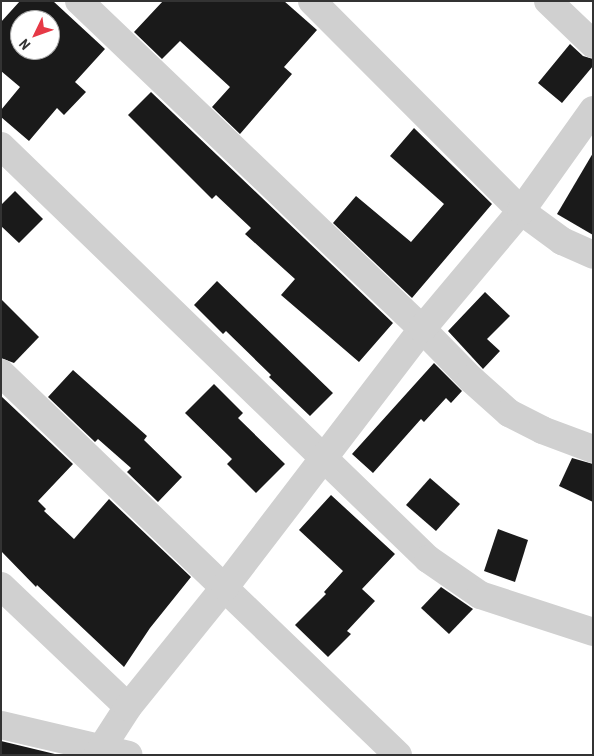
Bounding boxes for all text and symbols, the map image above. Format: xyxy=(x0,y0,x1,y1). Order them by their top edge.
north arrow xyxy=(10,10,60,60)
text: N xyxy=(16,36,33,53)

